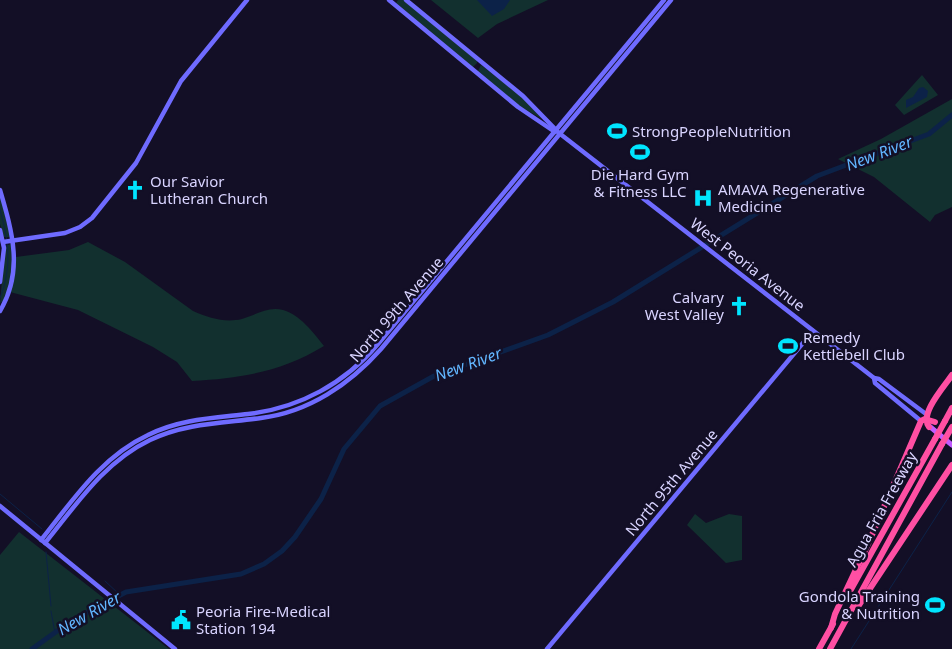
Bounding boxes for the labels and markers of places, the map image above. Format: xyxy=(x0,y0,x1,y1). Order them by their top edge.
sports icon: StrongPeopleNutrition xyxy=(606,120,628,142)
place label: StrongPeopleNutrition xyxy=(632,121,791,141)
sports icon: Die Hard Gym & Fitness LLC xyxy=(629,141,651,163)
place label: Die Hard Gym & Fitness LLC xyxy=(591,164,689,201)
place label: Our Savior Lutheran Church xyxy=(150,171,268,208)
church icon: Our Savior Lutheran Church xyxy=(124,179,146,201)
place label: AMAVA Regenerative Medicine xyxy=(718,179,865,216)
hospital icon: AMAVA Regenerative Medicine xyxy=(692,187,714,209)
place label: Calvary West Valley xyxy=(645,287,724,324)
church icon: Calvary West Valley xyxy=(728,295,750,317)
place label: Remedy Kettlebell Club xyxy=(803,327,905,364)
sports icon: Remedy Kettlebell Club xyxy=(777,335,799,357)
place label: Gondola Training & Nutrition xyxy=(799,586,920,623)
sports icon: Gondola Training & Nutrition xyxy=(924,594,946,616)
place label: Peoria Fire-Medical Station 194 xyxy=(196,601,330,638)
public building icon: Peoria Fire-Medical Station 194 xyxy=(170,609,192,631)

